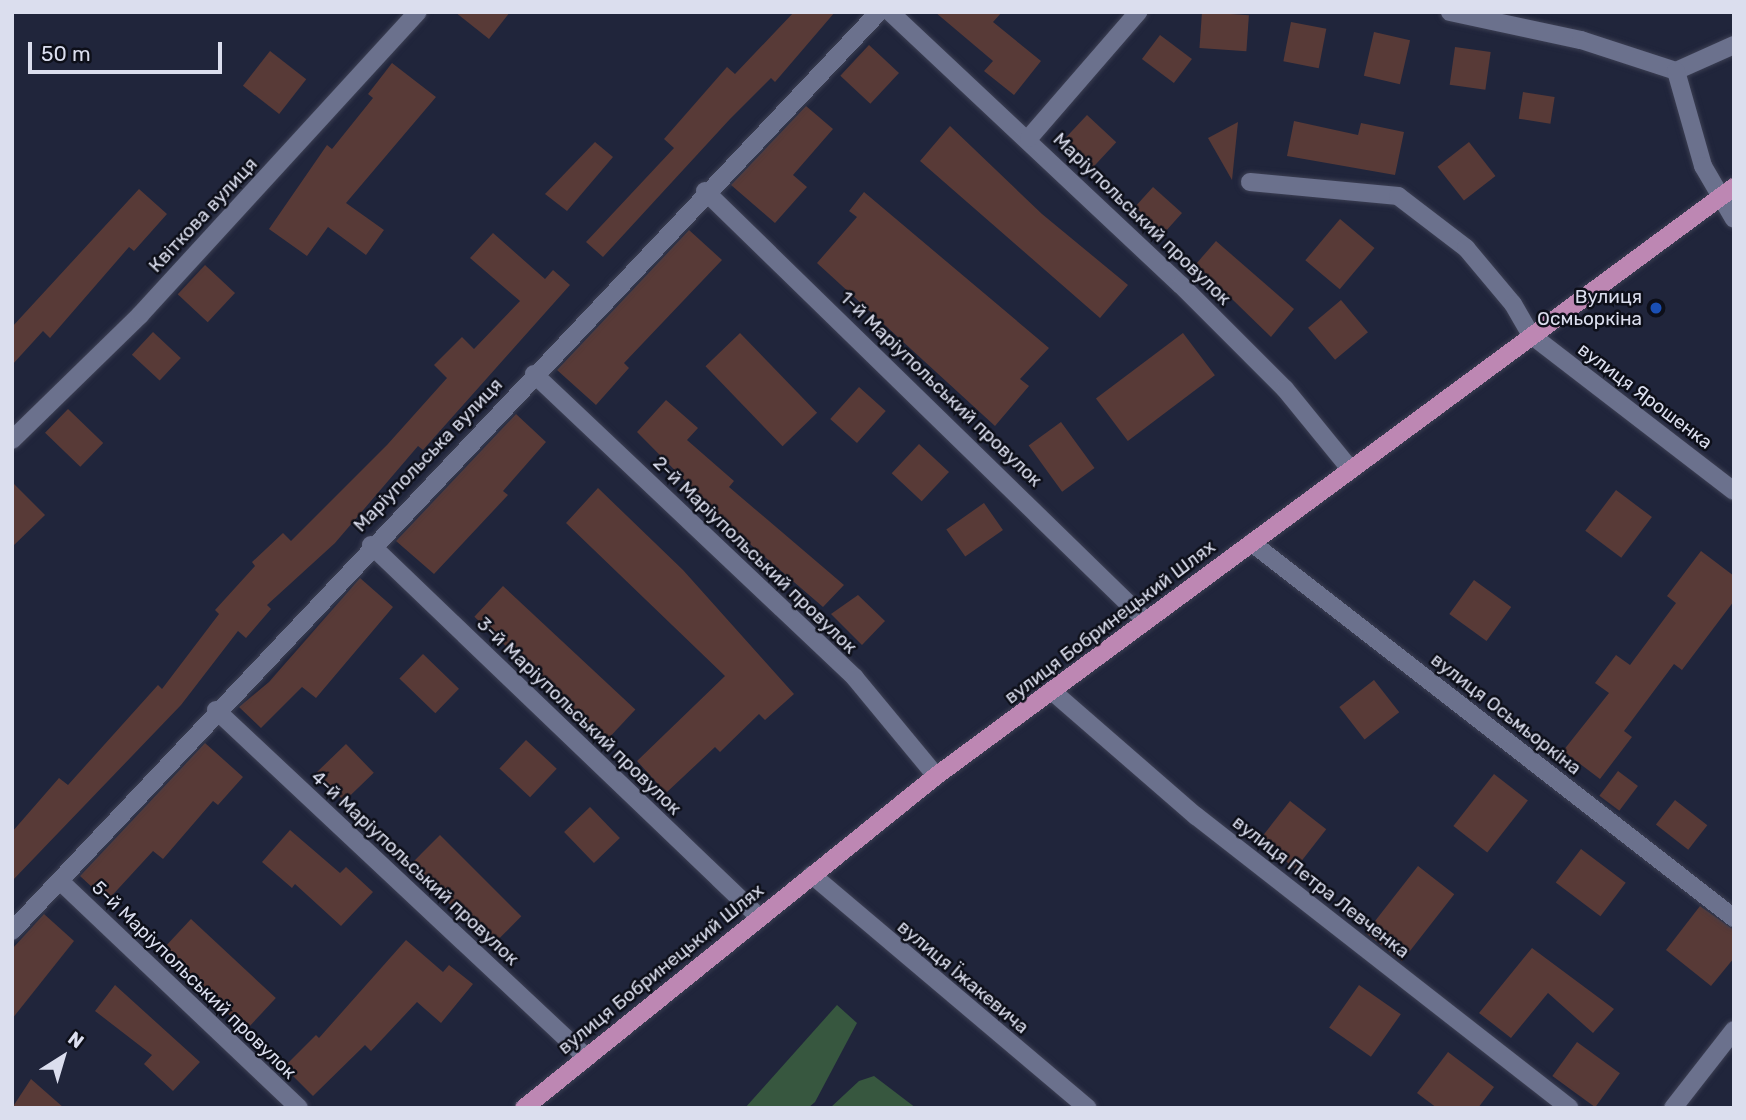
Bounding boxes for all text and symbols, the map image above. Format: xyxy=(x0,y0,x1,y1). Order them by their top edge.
scale bar xyxy=(32,28,226,72)
text: 50 m xyxy=(41,41,91,66)
street label: Маріупольський провулок xyxy=(1048,128,1236,310)
street label: Квіткова вулиця xyxy=(144,153,262,277)
street label: 1-й Маріупольський провулок xyxy=(835,286,1047,492)
place label: Вулиця Осмьоркіна xyxy=(1537,286,1642,330)
marker: Вулиця Осмьоркіна xyxy=(1648,300,1664,316)
street label: вулиця Ярошенка xyxy=(1573,338,1717,454)
street label: Маріупольська вулиця xyxy=(349,373,507,537)
street label: 2-й Маріупольський провулок xyxy=(648,451,862,659)
street label: вулиця Бобринецький Шлях xyxy=(1000,535,1220,709)
street label: 3-й Маріупольський провулок xyxy=(472,612,686,820)
street label: вулиця Осьмьоркіна xyxy=(1426,648,1586,780)
street label: 4-й Маріупольський провулок xyxy=(306,766,524,970)
street label: вулиця Петра Левченка xyxy=(1228,811,1414,963)
street label: 5-й Маріупольський провулок xyxy=(87,876,301,1084)
street label: вулиця Бобринецький Шлях xyxy=(554,879,768,1059)
street label: вулиця Їжакевича xyxy=(893,915,1033,1039)
north arrow xyxy=(28,1022,98,1092)
text: N xyxy=(64,1027,88,1053)

